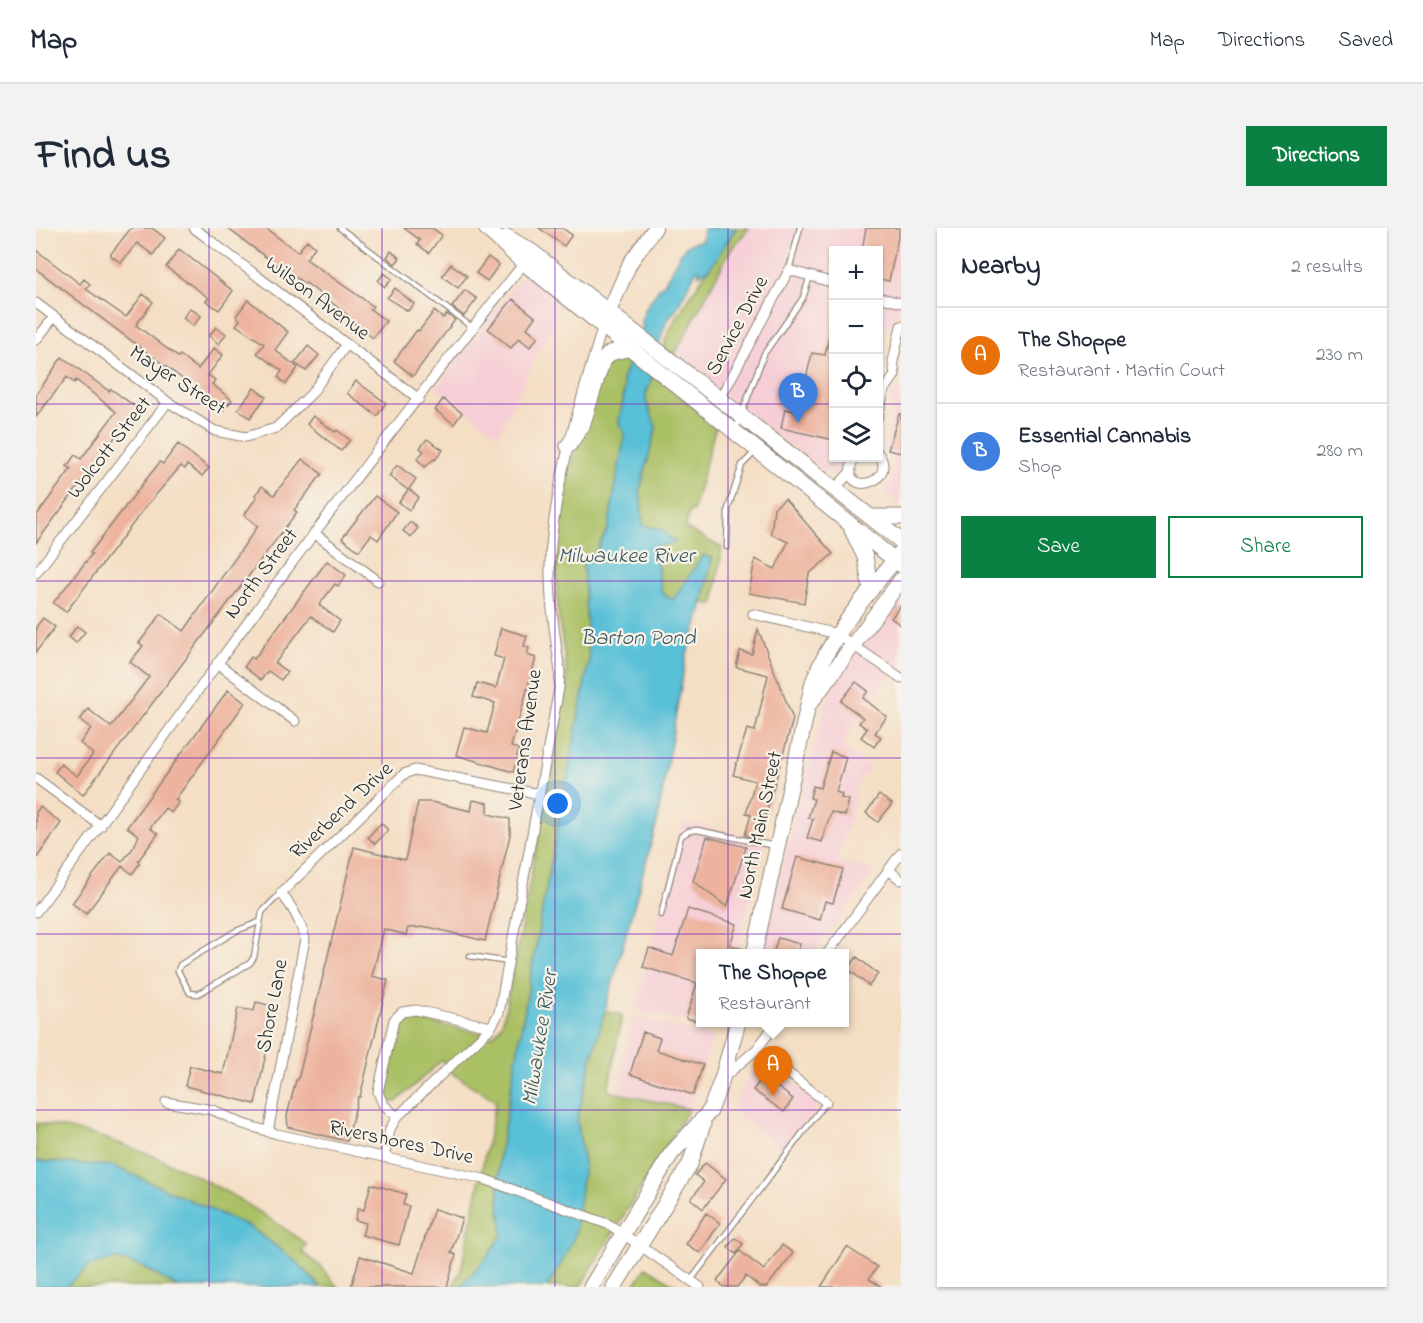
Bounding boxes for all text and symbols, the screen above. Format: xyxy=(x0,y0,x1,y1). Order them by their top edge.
text: Map xyxy=(30,21,77,62)
text: Map xyxy=(1149,26,1185,56)
text: Directions xyxy=(1218,26,1305,56)
text: Saved xyxy=(1338,26,1393,56)
text: Find us xyxy=(36,126,171,187)
button: Directions xyxy=(1246,126,1387,186)
map controls xyxy=(829,246,883,462)
button: + xyxy=(829,246,883,300)
text: Nearby xyxy=(961,248,1040,286)
street label: Wilson Avenue xyxy=(258,250,376,349)
text: 2 results xyxy=(1291,253,1363,282)
street label: Service Drive xyxy=(699,270,777,381)
button: − xyxy=(829,300,883,354)
text: The Shoppe xyxy=(1018,325,1126,357)
street label: Mayer Street xyxy=(122,339,231,425)
text: A xyxy=(974,341,987,370)
text: 230 m xyxy=(1316,341,1363,370)
button: locate xyxy=(829,354,883,408)
text: Restaurant · Martin Court xyxy=(1018,357,1225,386)
pin: B xyxy=(778,374,818,423)
street label: Wolcott Street xyxy=(60,390,160,506)
button: layers xyxy=(829,408,883,462)
text: Essential Cannabis xyxy=(1018,421,1191,453)
text: B xyxy=(974,437,987,466)
text: 280 m xyxy=(1316,437,1363,466)
text: Shop xyxy=(1018,453,1062,482)
button: Save xyxy=(961,516,1156,578)
button: Share xyxy=(1168,516,1363,578)
street label: North Street xyxy=(218,522,306,626)
water label: Milwaukee River xyxy=(558,541,697,573)
water label: Barton Pond xyxy=(581,623,697,655)
street label: Veterans Avenue xyxy=(501,667,551,814)
street label: North Main Street xyxy=(731,748,791,902)
street label: Riverbend Drive xyxy=(284,755,401,867)
your location xyxy=(543,789,572,818)
popup xyxy=(696,949,849,1027)
street label: Shore Lane xyxy=(249,956,297,1055)
text: The Shoppe xyxy=(718,958,827,990)
water label: Milwaukee River xyxy=(515,965,568,1108)
text: Restaurant xyxy=(718,990,811,1019)
pin: A xyxy=(754,1046,792,1096)
street label: Rivershores Drive xyxy=(326,1113,477,1173)

